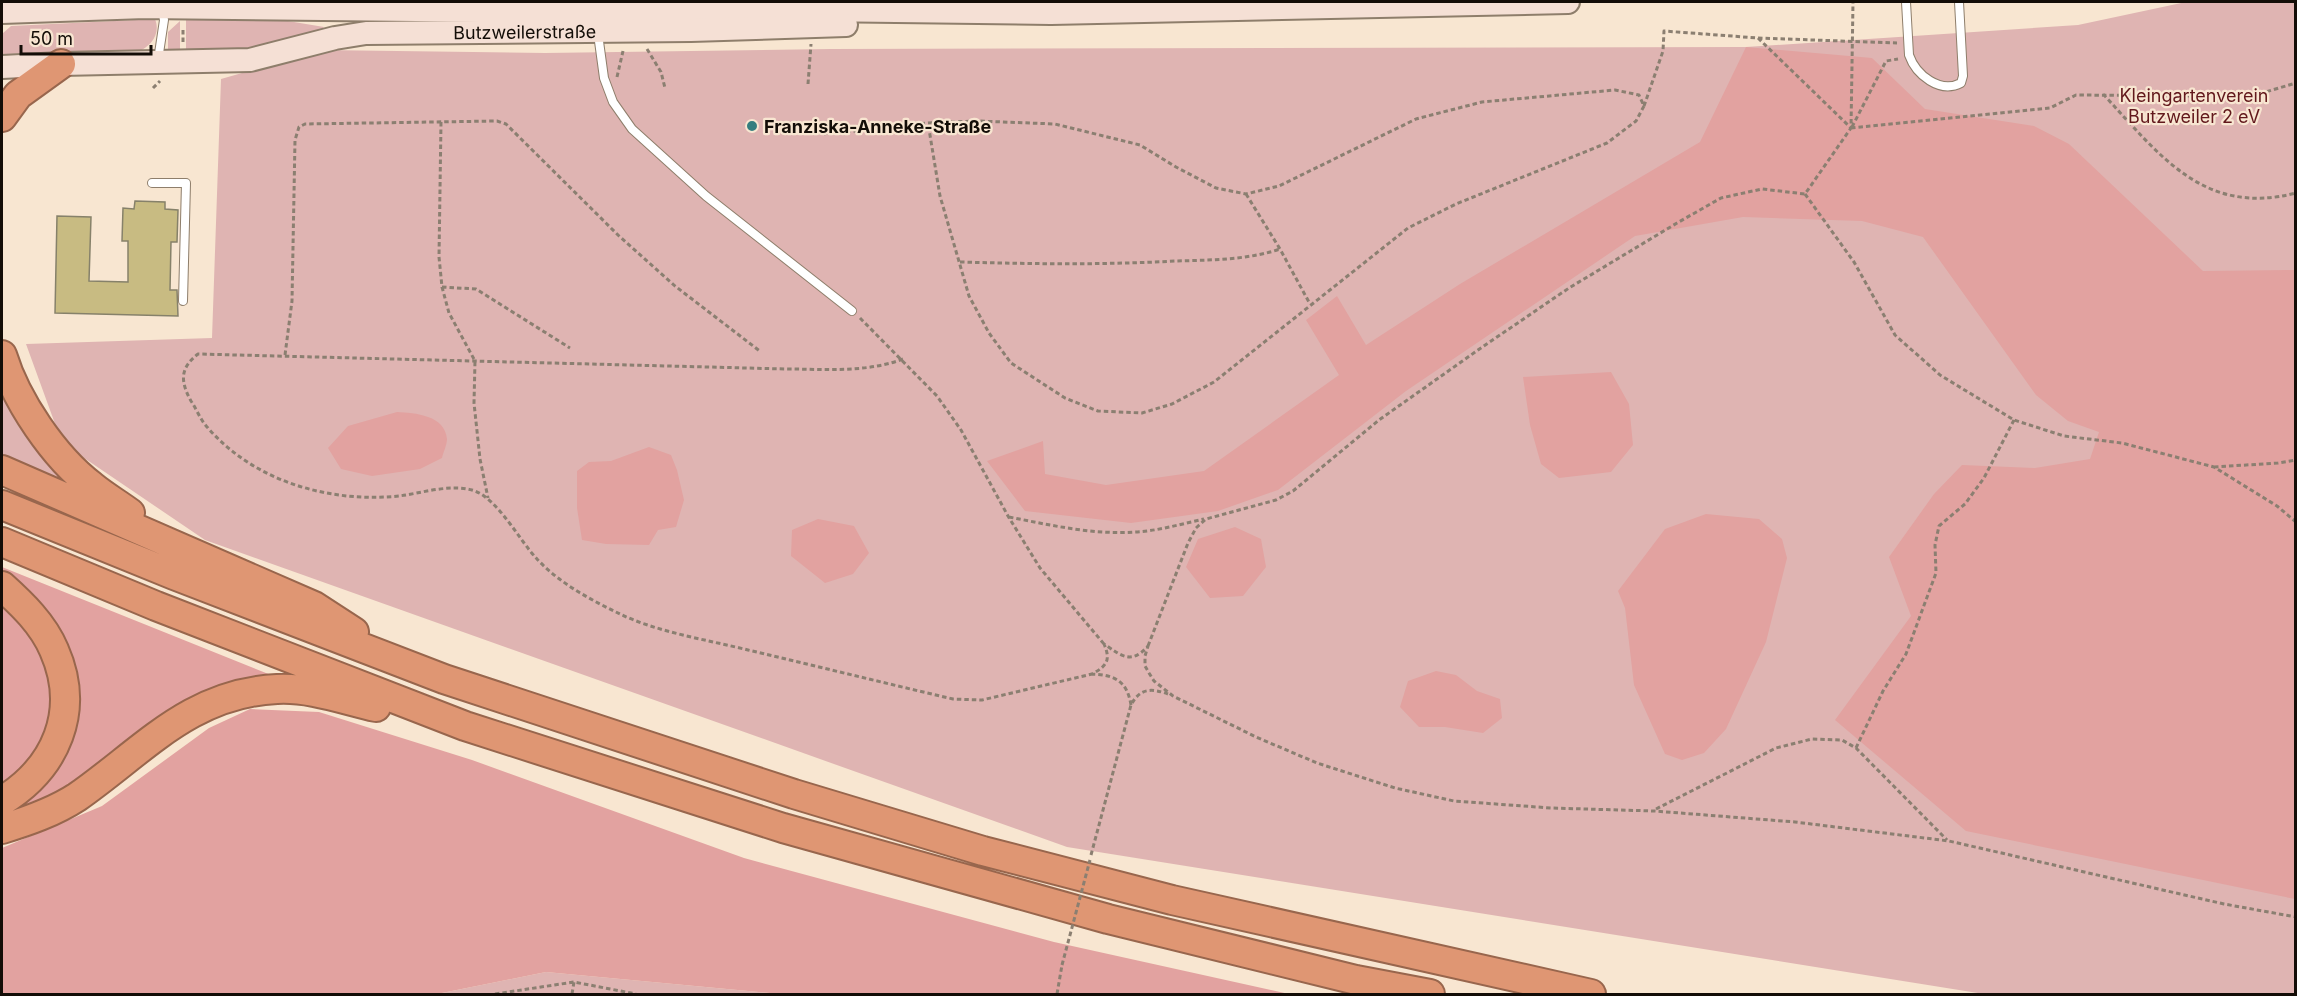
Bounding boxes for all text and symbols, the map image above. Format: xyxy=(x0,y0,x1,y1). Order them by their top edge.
scale bar xyxy=(21,18,152,56)
street label: Butzweilerstraße xyxy=(453,20,596,43)
text: 50 m xyxy=(30,28,73,49)
park label: Kleingartenverein Butzweiler 2 eV xyxy=(2120,85,2268,127)
place label: Franziska-Anneke-Straße xyxy=(764,116,991,137)
marker: Franziska-Anneke-Straße xyxy=(745,119,759,133)

